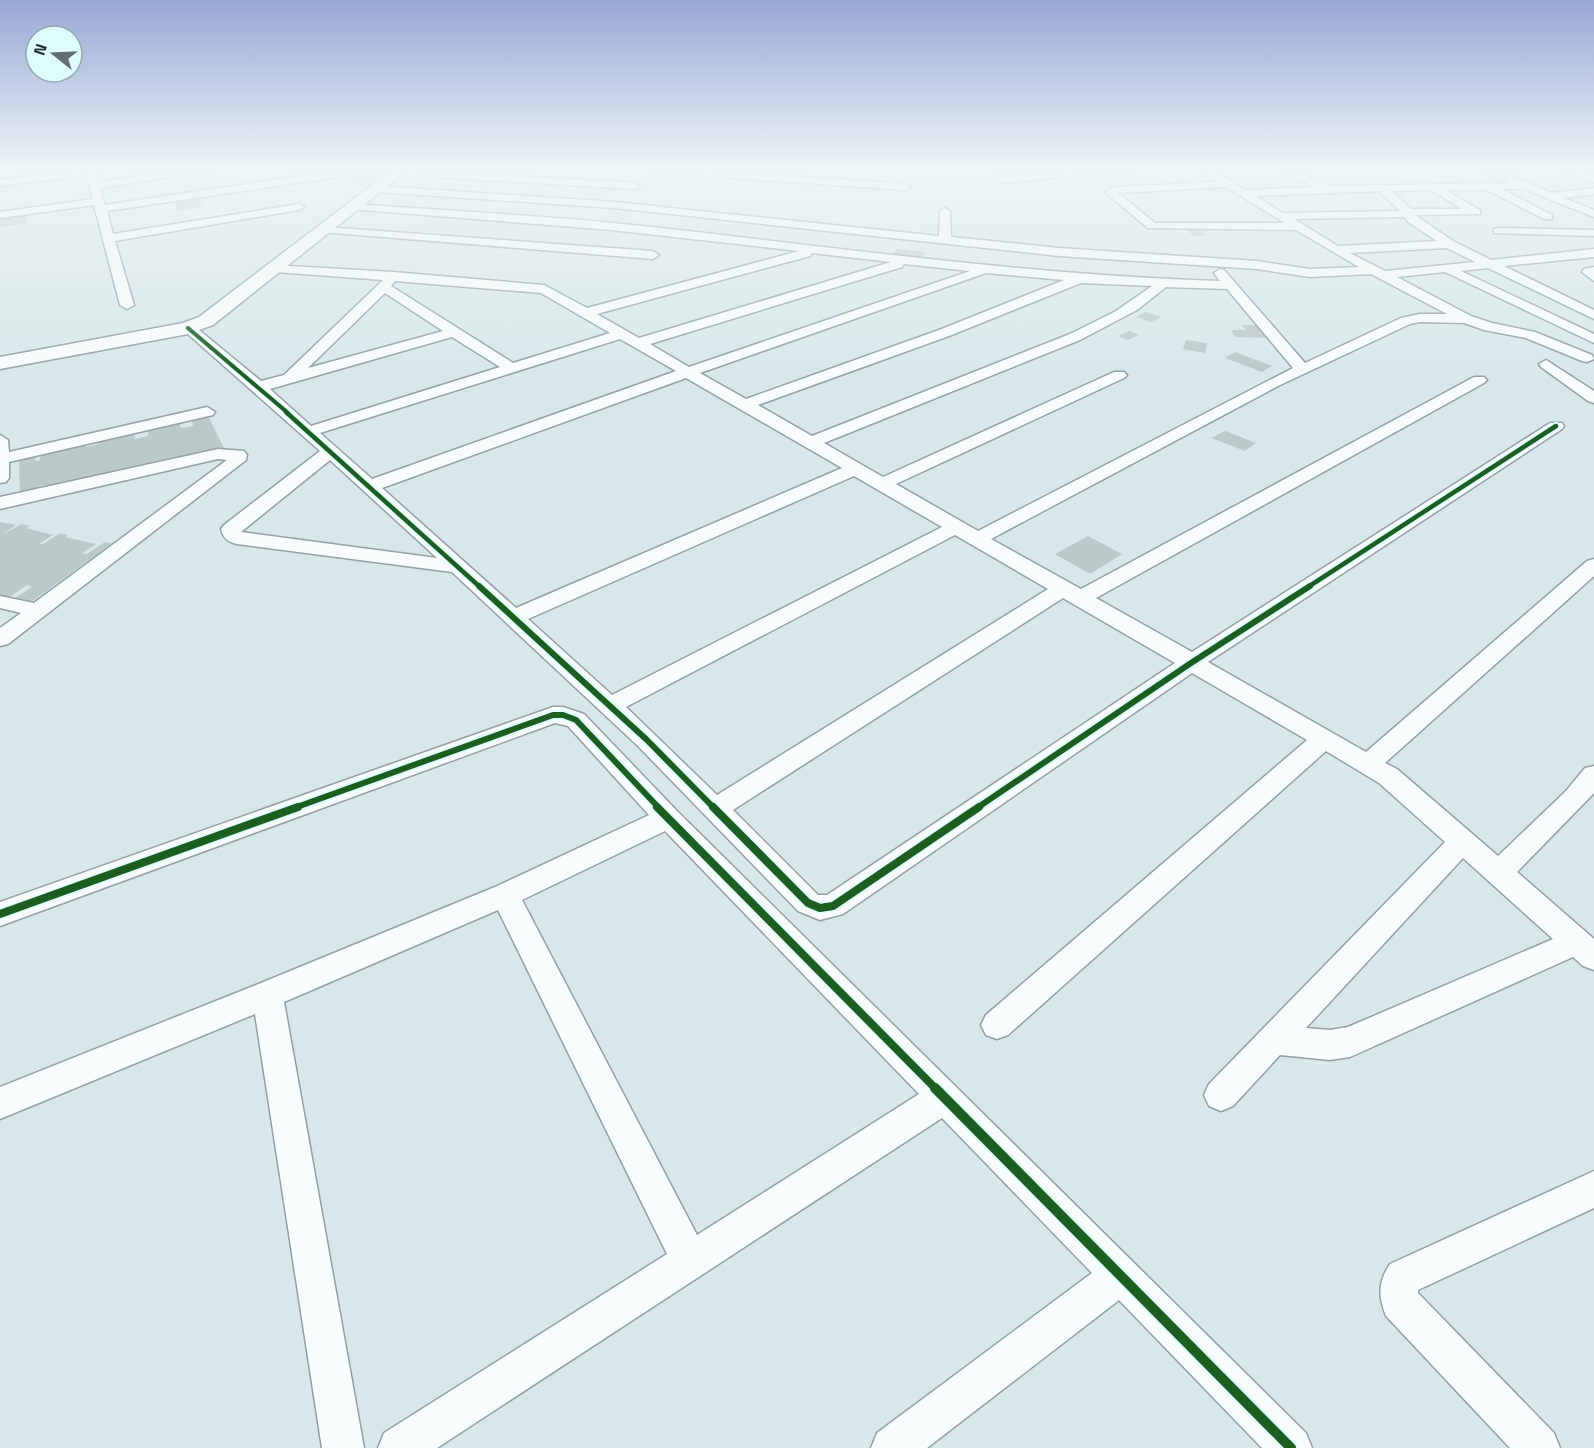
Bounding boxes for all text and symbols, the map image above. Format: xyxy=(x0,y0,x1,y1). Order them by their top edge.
north arrow xyxy=(24,24,84,84)
text: N xyxy=(27,40,53,58)

